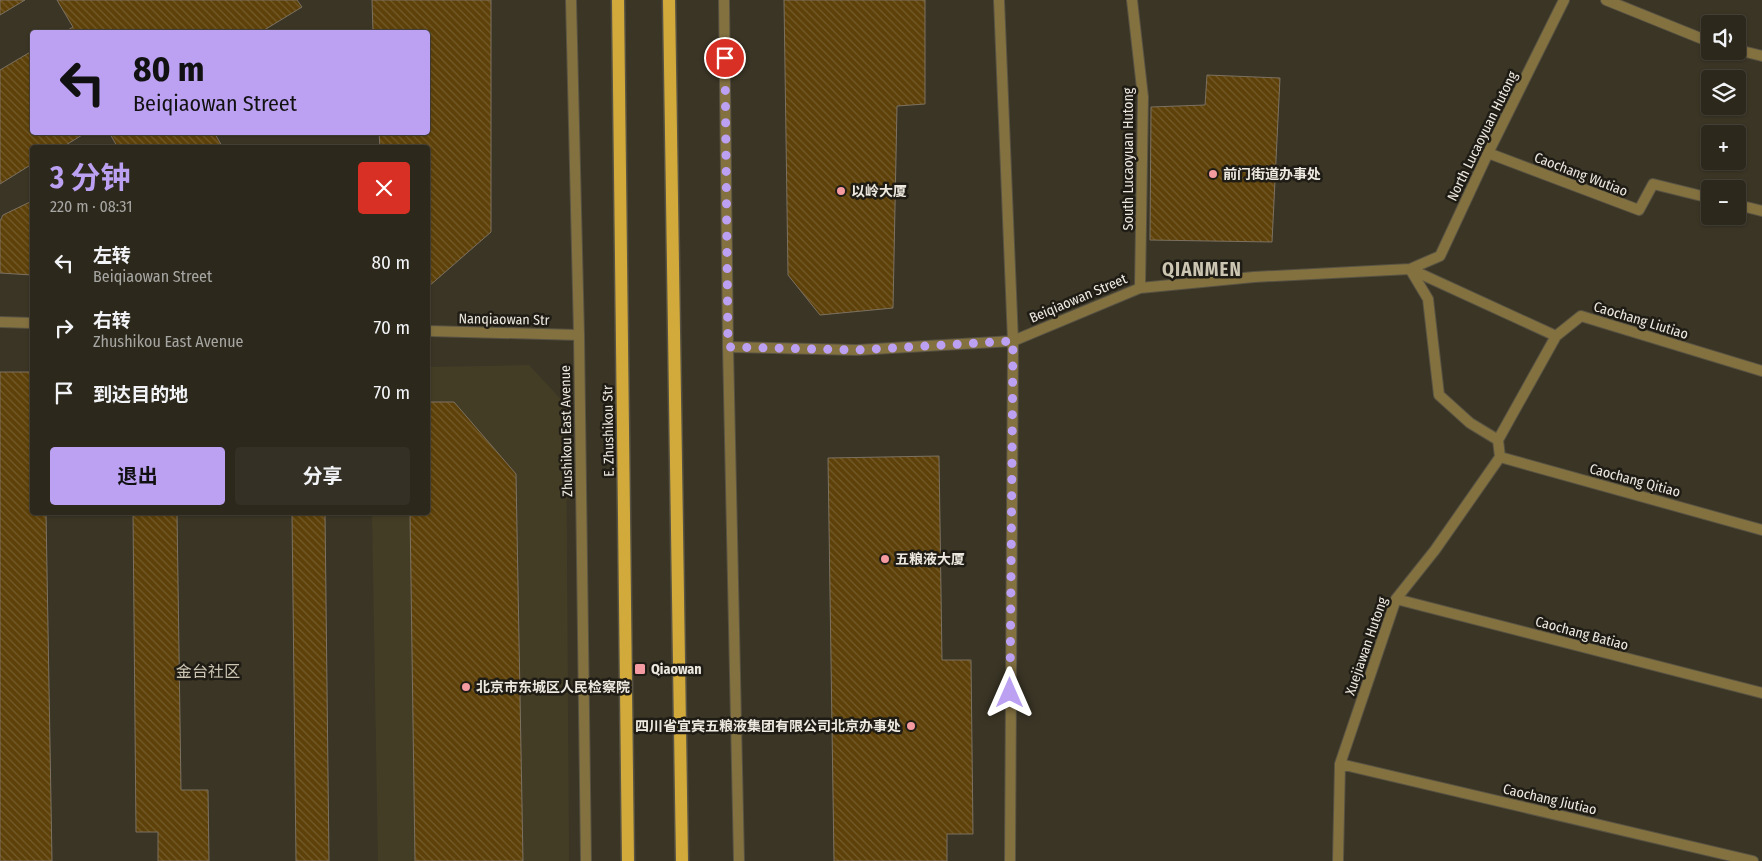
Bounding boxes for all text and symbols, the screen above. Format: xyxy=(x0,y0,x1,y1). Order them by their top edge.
map controls xyxy=(1701,15,1746,225)
button: sound xyxy=(1701,15,1746,60)
pin xyxy=(704,37,746,79)
icon: arrive xyxy=(711,44,739,72)
text: 80 m xyxy=(133,48,205,90)
icon: left xyxy=(50,50,115,115)
street label: North Lucaoyuan Hutong xyxy=(1444,68,1521,204)
button: layers xyxy=(1701,70,1746,115)
street label: South Lucaoyuan Hutong xyxy=(1120,87,1137,230)
text: Beiqiaowan Street xyxy=(133,90,297,117)
button: + xyxy=(1701,125,1746,170)
street label: Caochang Wutiao xyxy=(1532,149,1630,200)
text: 3 分钟 xyxy=(50,160,130,196)
button: close xyxy=(358,162,410,214)
place label: 前门街道办事处 xyxy=(1223,166,1321,183)
marker: 前门街道办事处 xyxy=(1207,168,1219,180)
button: − xyxy=(1701,180,1746,225)
place label: 以岭大厦 xyxy=(851,183,907,200)
marker: 以岭大厦 xyxy=(835,185,847,197)
text: 220 m · 08:31 xyxy=(50,197,132,216)
text: 左转 xyxy=(93,244,131,267)
icon: left xyxy=(50,249,78,277)
text: 80 m xyxy=(372,251,410,274)
district label: QIANMEN xyxy=(1162,258,1242,281)
text: Beiqiaowan Street xyxy=(93,267,212,286)
street label: Beiqiaowan Street xyxy=(1027,270,1130,327)
street label: Caochang Liutiao xyxy=(1591,298,1690,343)
text: 右转 xyxy=(93,309,131,332)
street label: Nanqiaowan Str xyxy=(458,310,550,329)
icon: right xyxy=(50,314,78,342)
text: 70 m xyxy=(374,316,410,339)
text: Zhushikou East Avenue xyxy=(93,332,243,351)
street label: Zhushikou East Avenue xyxy=(557,365,576,497)
icon: arrive xyxy=(50,379,78,407)
text: 70 m xyxy=(374,381,410,404)
text: 到达目的地 xyxy=(93,383,188,406)
street label: E. Zhushikou Str xyxy=(599,385,618,477)
button: 退出 xyxy=(50,447,225,505)
button: 分享 xyxy=(235,447,410,505)
street label: Caochang Qitiao xyxy=(1588,460,1682,501)
place label: 五粮液大厦 xyxy=(895,551,965,568)
marker: 五粮液大厦 xyxy=(879,553,891,565)
street label: Xuejiawan Hutong xyxy=(1342,594,1391,698)
street label: Caochang Batiao xyxy=(1534,613,1630,654)
place label: Qiaowan xyxy=(651,661,702,678)
district label: 金台社区 xyxy=(176,662,240,681)
marker: Qiaowan xyxy=(633,662,647,676)
position arrow xyxy=(983,666,1035,718)
place label: 北京市东城区人民检察院 xyxy=(476,679,630,696)
marker: 北京市东城区人民检察院 xyxy=(460,681,472,693)
place label: 四川省宜宾五粮液集团有限公司北京办事处 xyxy=(635,718,901,735)
marker: 四川省宜宾五粮液集团有限公司北京办事处 xyxy=(905,720,917,732)
street label: Caochang Jiutiao xyxy=(1501,780,1598,819)

